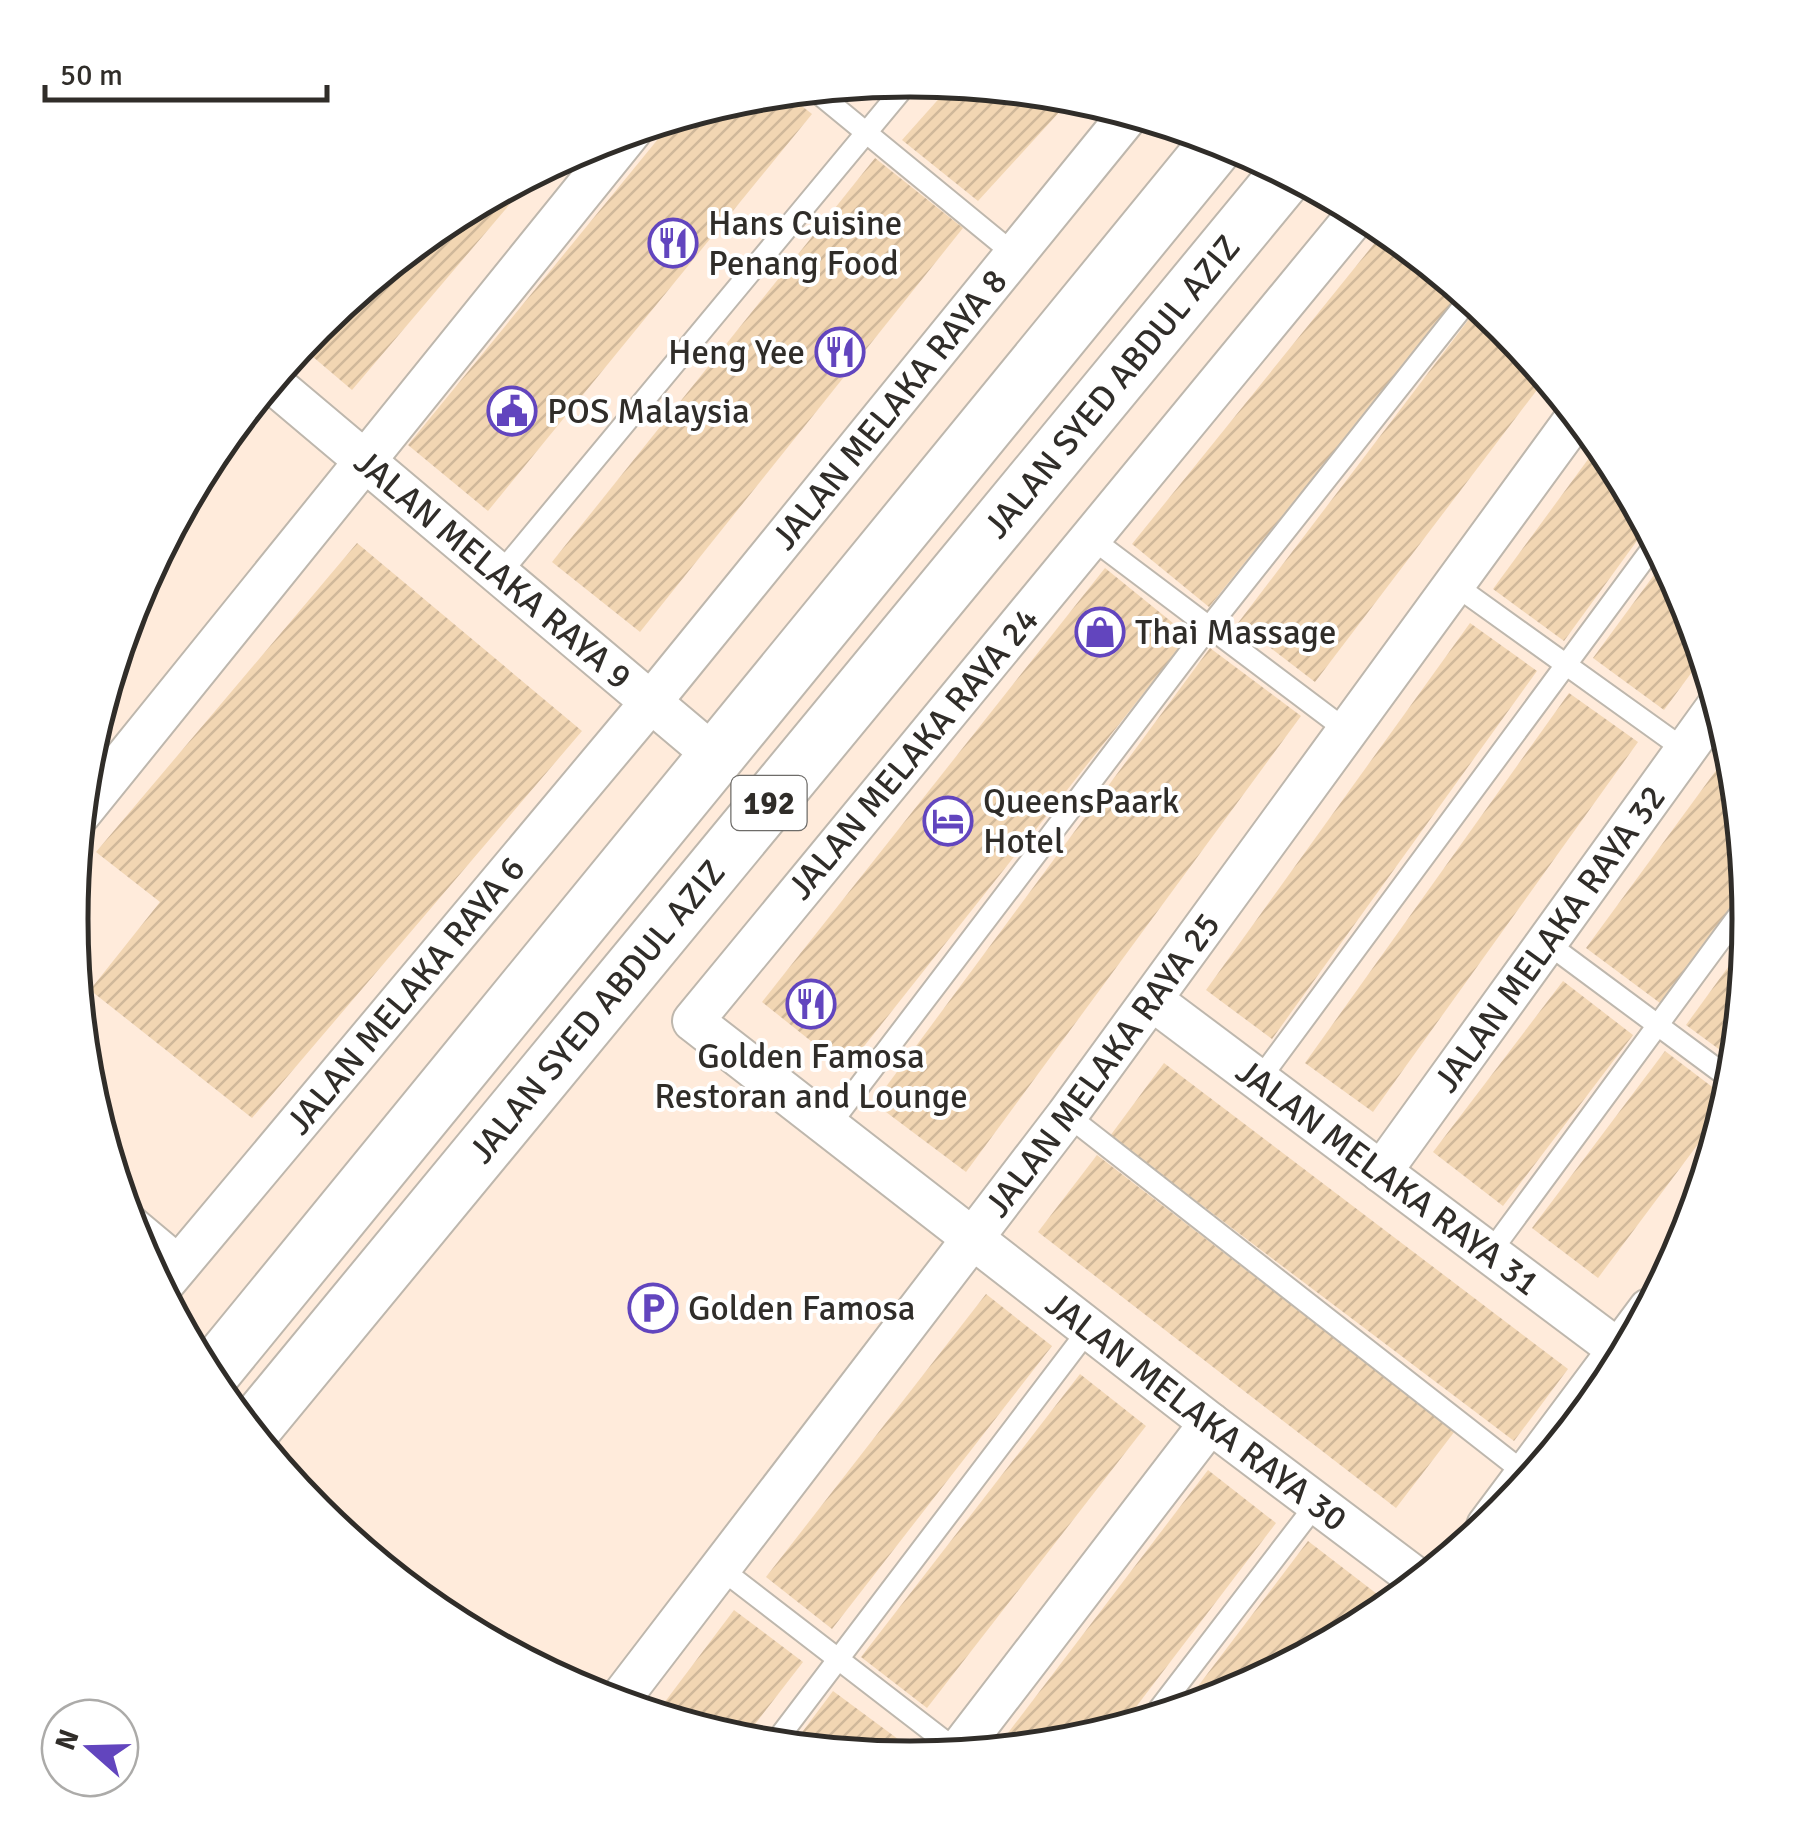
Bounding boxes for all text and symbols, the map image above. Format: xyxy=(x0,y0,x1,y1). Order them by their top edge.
scale bar xyxy=(45,40,328,102)
text: 50 m xyxy=(60,57,123,94)
place label: Hans Cuisine Penang Food xyxy=(708,202,902,285)
restaurant icon: Hans Cuisine Penang Food xyxy=(647,217,699,269)
street label: JALAN SYED ABDUL AZIZ xyxy=(975,227,1250,547)
street label: JALAN MELAKA RAYA 8 xyxy=(763,260,1016,558)
restaurant icon: Heng Yee xyxy=(814,326,866,378)
place label: Heng Yee xyxy=(668,331,805,374)
public building icon: POS Malaysia xyxy=(486,385,538,437)
place label: POS Malaysia xyxy=(547,390,750,433)
street label: JALAN MELAKA RAYA 9 xyxy=(346,441,640,698)
street label: JALAN MELAKA RAYA 24 xyxy=(779,599,1048,908)
shop icon: Thai Massage xyxy=(1074,606,1126,658)
place label: Thai Massage xyxy=(1135,611,1337,654)
road number: 192 xyxy=(732,776,806,830)
street label: JALAN MELAKA RAYA 32 xyxy=(1425,777,1675,1101)
place label: QueensPaark Hotel xyxy=(983,780,1179,863)
hotel icon: QueensPaark Hotel xyxy=(922,795,974,847)
street label: JALAN MELAKA RAYA 6 xyxy=(277,848,534,1143)
street label: JALAN SYED ABDUL AZIZ xyxy=(460,852,734,1172)
street label: JALAN MELAKA RAYA 25 xyxy=(976,904,1230,1226)
restaurant icon: Golden Famosa Restoran and Lounge xyxy=(785,978,837,1030)
place label: Golden Famosa Restoran and Lounge xyxy=(654,1035,968,1118)
street label: JALAN MELAKA RAYA 31 xyxy=(1228,1050,1548,1305)
parking icon: Golden Famosa xyxy=(627,1282,679,1334)
street label: JALAN MELAKA RAYA 30 xyxy=(1037,1283,1355,1541)
place label: Golden Famosa xyxy=(688,1287,916,1330)
north arrow xyxy=(40,1698,140,1798)
text: N xyxy=(48,1725,87,1755)

